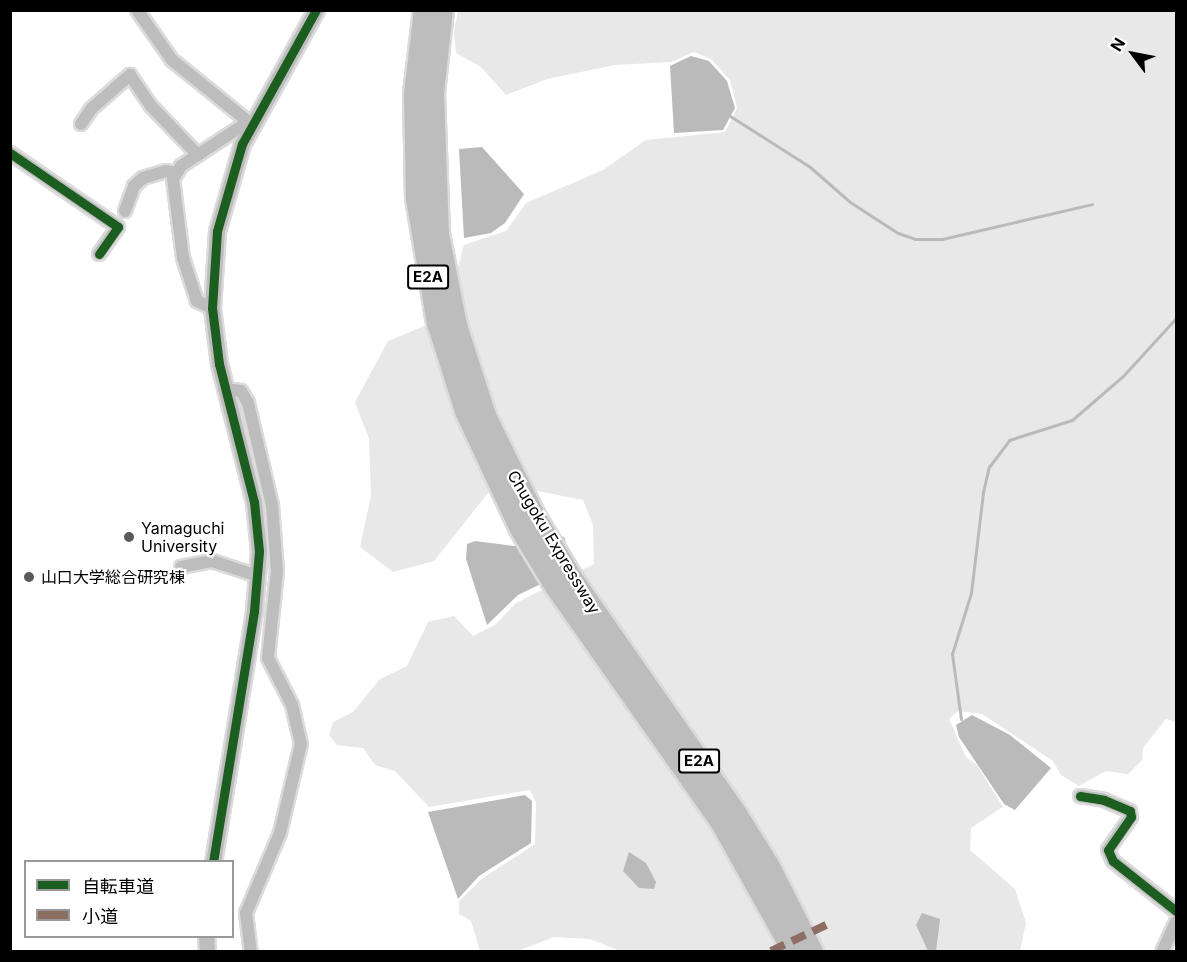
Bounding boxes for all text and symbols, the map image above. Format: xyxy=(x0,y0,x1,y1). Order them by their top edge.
north arrow xyxy=(1103,24,1163,84)
text: N xyxy=(1106,34,1129,55)
road number: E2A xyxy=(407,265,449,289)
street label: Chugoku Expressway xyxy=(504,467,604,617)
place label: Yamaguchi University xyxy=(141,518,224,556)
marker: Yamaguchi University xyxy=(122,530,136,544)
place label: 山口大学総合研究棟 xyxy=(41,567,185,587)
marker: 山口大学総合研究棟 xyxy=(22,570,36,584)
road number: E2A xyxy=(678,749,720,773)
legend xyxy=(24,860,234,938)
text: 自転車道 xyxy=(82,876,154,897)
text: 小道 xyxy=(82,906,118,927)

